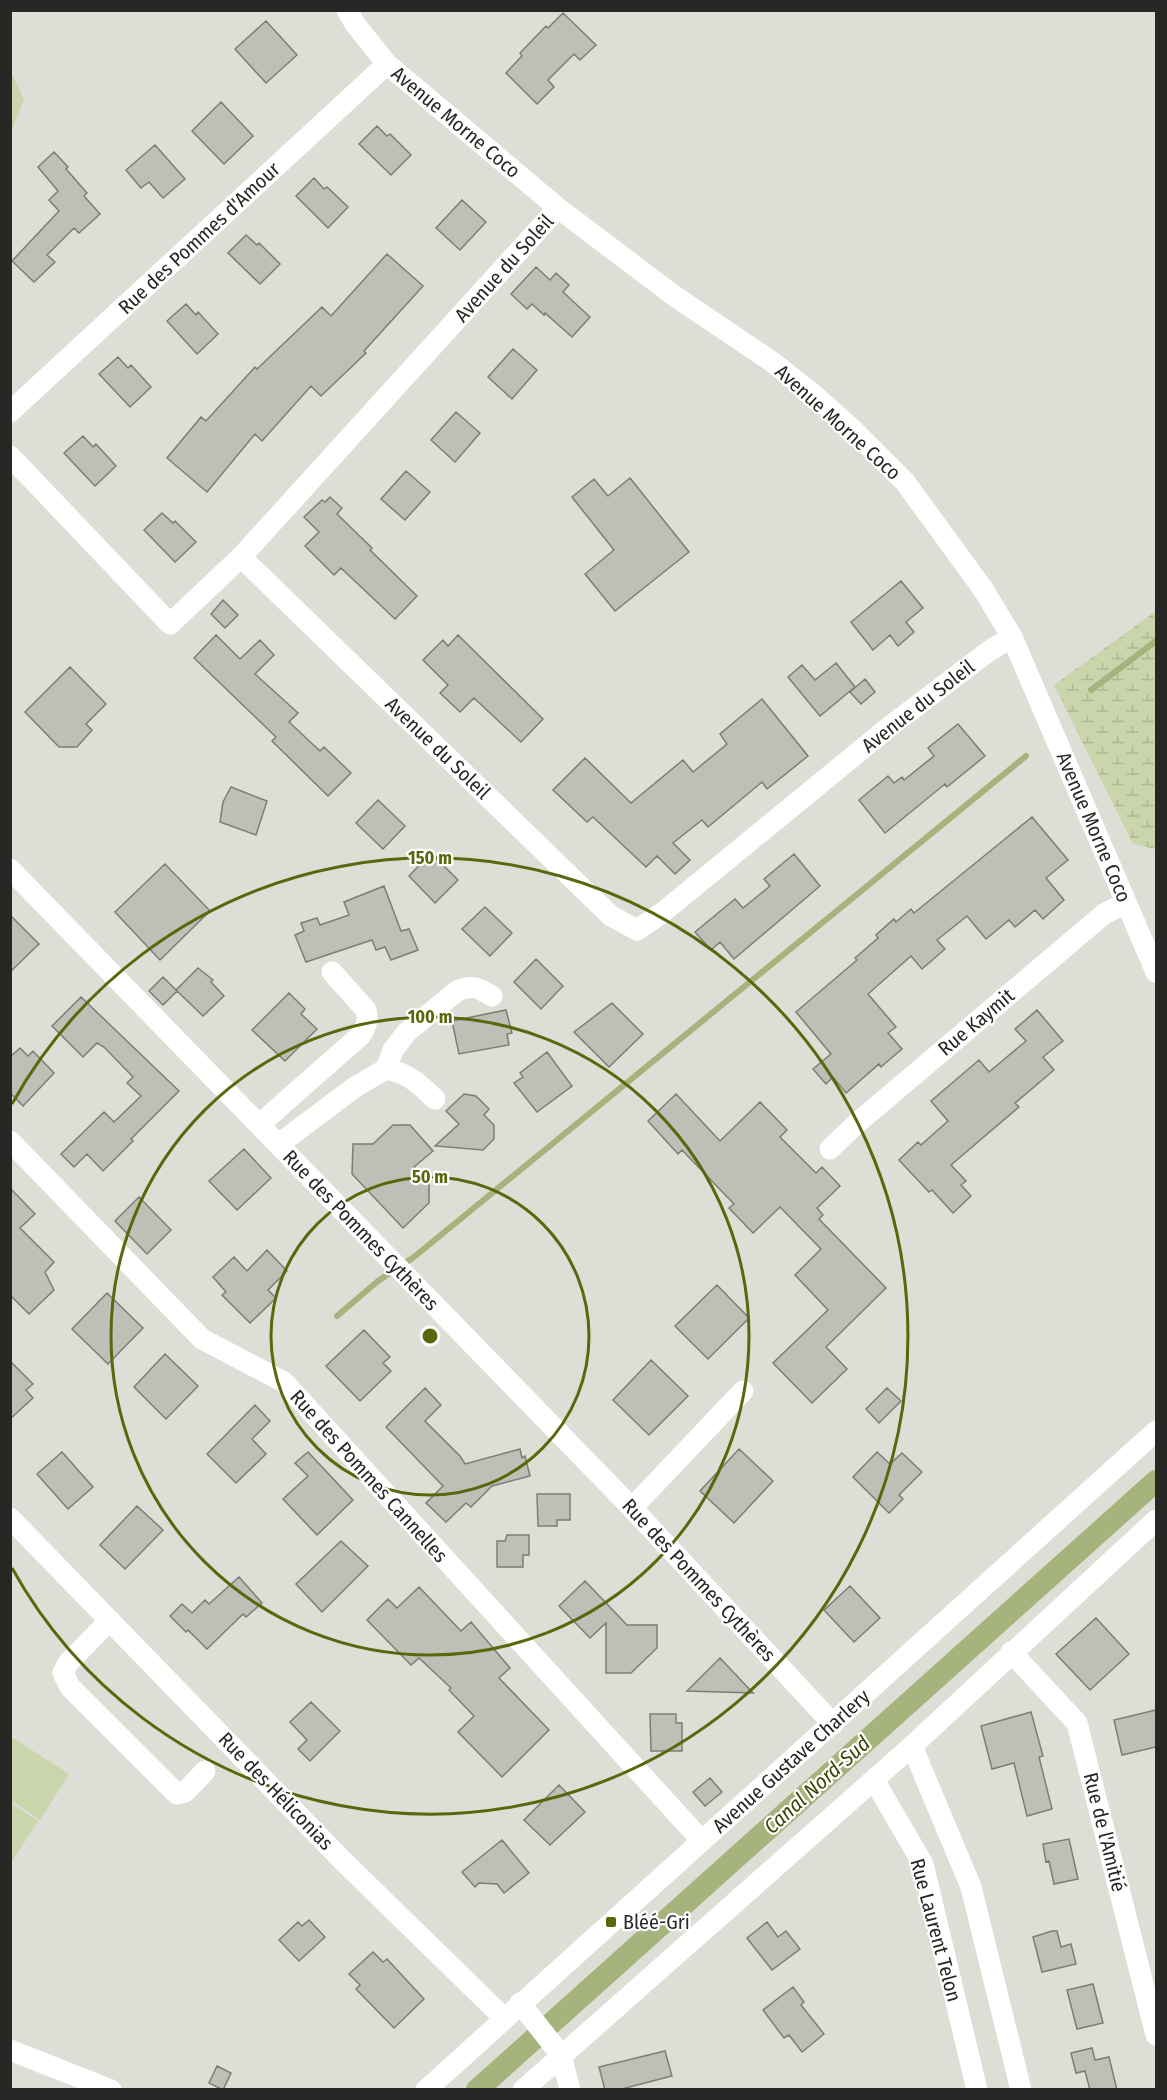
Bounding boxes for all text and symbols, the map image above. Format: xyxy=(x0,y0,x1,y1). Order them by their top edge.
street label: Avenue Morne Coco xyxy=(387,61,525,183)
street label: Rue des Pommes d'Amour xyxy=(113,157,285,319)
street label: Avenue du Soleil xyxy=(449,209,559,327)
street label: Avenue Morne Coco xyxy=(770,359,906,485)
street label: Avenue du Soleil xyxy=(857,655,979,757)
street label: Avenue du Soleil xyxy=(381,692,495,804)
street label: Avenue Morne Coco xyxy=(1052,748,1136,906)
text: 150 m xyxy=(408,847,452,869)
street label: Rue Kaymit xyxy=(933,983,1019,1061)
text: 100 m xyxy=(408,1006,452,1028)
street label: Rue des Pommes Cythères xyxy=(278,1145,444,1315)
text: 50 m xyxy=(412,1166,448,1188)
centre of rings xyxy=(420,1326,440,1346)
street label: Rue des Pommes Cannelles xyxy=(285,1385,453,1567)
street label: Rue des Pommes Cythères xyxy=(617,1494,781,1666)
street label: Avenue Gustave Charlery xyxy=(708,1684,874,1838)
street label: Rue des Héliconias xyxy=(214,1727,338,1855)
water label: Canal Nord-Sud xyxy=(758,1730,876,1840)
street label: Rue de l'Amitié xyxy=(1079,1770,1131,1894)
street label: Rue Laurent Telon xyxy=(905,1856,967,2004)
place label: Bléé-Gri xyxy=(623,1910,690,1934)
marker: Bléé-Gri xyxy=(604,1915,618,1929)

